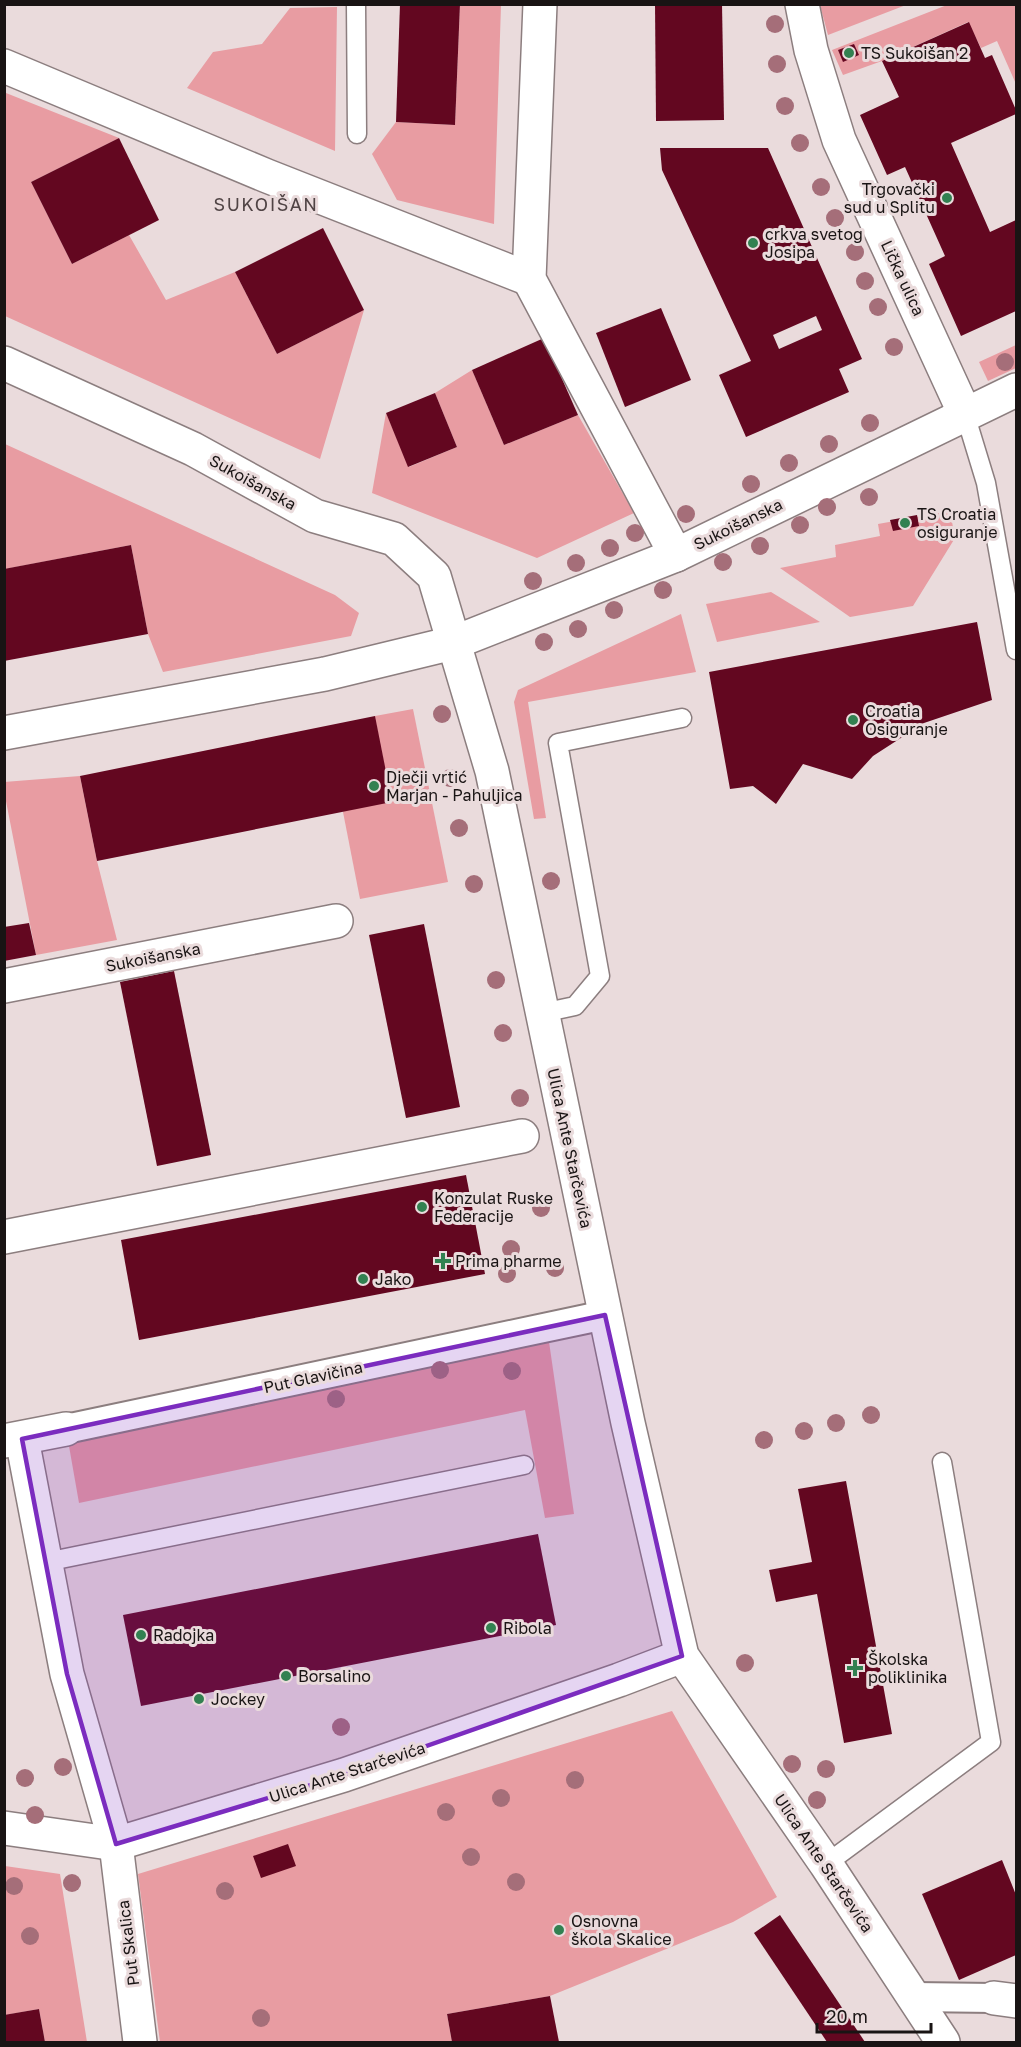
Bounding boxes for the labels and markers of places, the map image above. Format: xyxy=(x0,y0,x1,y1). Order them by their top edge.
place label: TS Sukoišan 2 xyxy=(861,43,968,63)
marker: TS Sukoišan 2 xyxy=(842,46,856,60)
place label: Trgovački sud u Splitu xyxy=(844,179,935,217)
marker: Trgovački sud u Splitu xyxy=(940,191,954,205)
place label: crkva svetog Josipa xyxy=(765,224,863,262)
marker: crkva svetog Josipa xyxy=(746,236,760,250)
place label: TS Croatia osiguranje xyxy=(917,504,997,542)
marker: TS Croatia osiguranje xyxy=(898,516,912,530)
place label: Croatia Osiguranje xyxy=(865,701,948,739)
marker: Croatia Osiguranje xyxy=(846,713,860,727)
place label: Dječji vrtić Marjan - Pahuljica xyxy=(386,767,523,805)
marker: Dječji vrtić Marjan - Pahuljica xyxy=(367,779,381,793)
place label: Konzulat Ruske Federacije xyxy=(434,1188,553,1226)
marker: Konzulat Ruske Federacije xyxy=(415,1200,429,1214)
place label: Prima pharme xyxy=(455,1251,562,1271)
marker: Prima pharme xyxy=(436,1254,450,1268)
place label: Jako xyxy=(375,1269,411,1289)
marker: Jako xyxy=(356,1272,370,1286)
place label: Ribola xyxy=(503,1618,552,1638)
marker: Ribola xyxy=(484,1621,498,1635)
place label: Radojka xyxy=(153,1625,214,1645)
marker: Radojka xyxy=(134,1628,148,1642)
place label: Školska poliklinika xyxy=(868,1649,947,1687)
marker: Školska poliklinika xyxy=(846,1659,864,1677)
place label: Borsalino xyxy=(298,1666,371,1686)
marker: Borsalino xyxy=(279,1669,293,1683)
place label: Jockey xyxy=(211,1689,265,1709)
marker: Jockey xyxy=(192,1692,206,1706)
place label: Osnovna škola Skalice xyxy=(571,1911,672,1949)
marker: Osnovna škola Skalice xyxy=(552,1923,566,1937)

